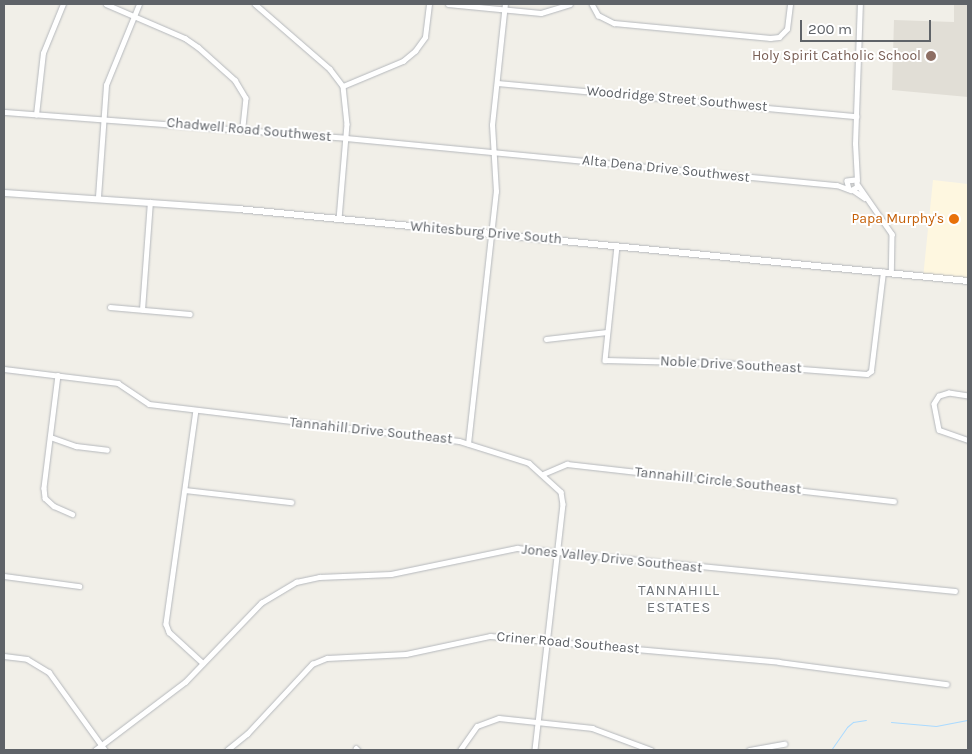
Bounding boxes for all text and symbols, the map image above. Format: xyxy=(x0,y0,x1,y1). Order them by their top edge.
scale bar xyxy=(802,10,933,42)
text: 200 m xyxy=(808,20,852,38)
place label: Holy Spirit Catholic School xyxy=(752,48,921,64)
marker: Holy Spirit Catholic School xyxy=(925,50,937,62)
street label: Woodridge Street Southwest xyxy=(586,83,768,115)
street label: Chadwell Road Southwest xyxy=(166,114,332,146)
street label: Alta Dena Drive Southwest xyxy=(581,152,751,186)
place label: Papa Murphy's xyxy=(852,211,944,227)
marker: Papa Murphy's xyxy=(948,213,960,225)
street label: Whitesburg Drive South xyxy=(410,218,562,248)
street label: Noble Drive Southeast xyxy=(660,353,802,377)
street label: Tannahill Drive Southeast xyxy=(289,414,453,448)
street label: Tannahill Circle Southeast xyxy=(634,464,802,498)
street label: Jones Valley Drive Southeast xyxy=(521,541,703,577)
district label: TANNAHILL ESTATES xyxy=(637,581,721,616)
street label: Criner Road Southeast xyxy=(496,628,640,658)

